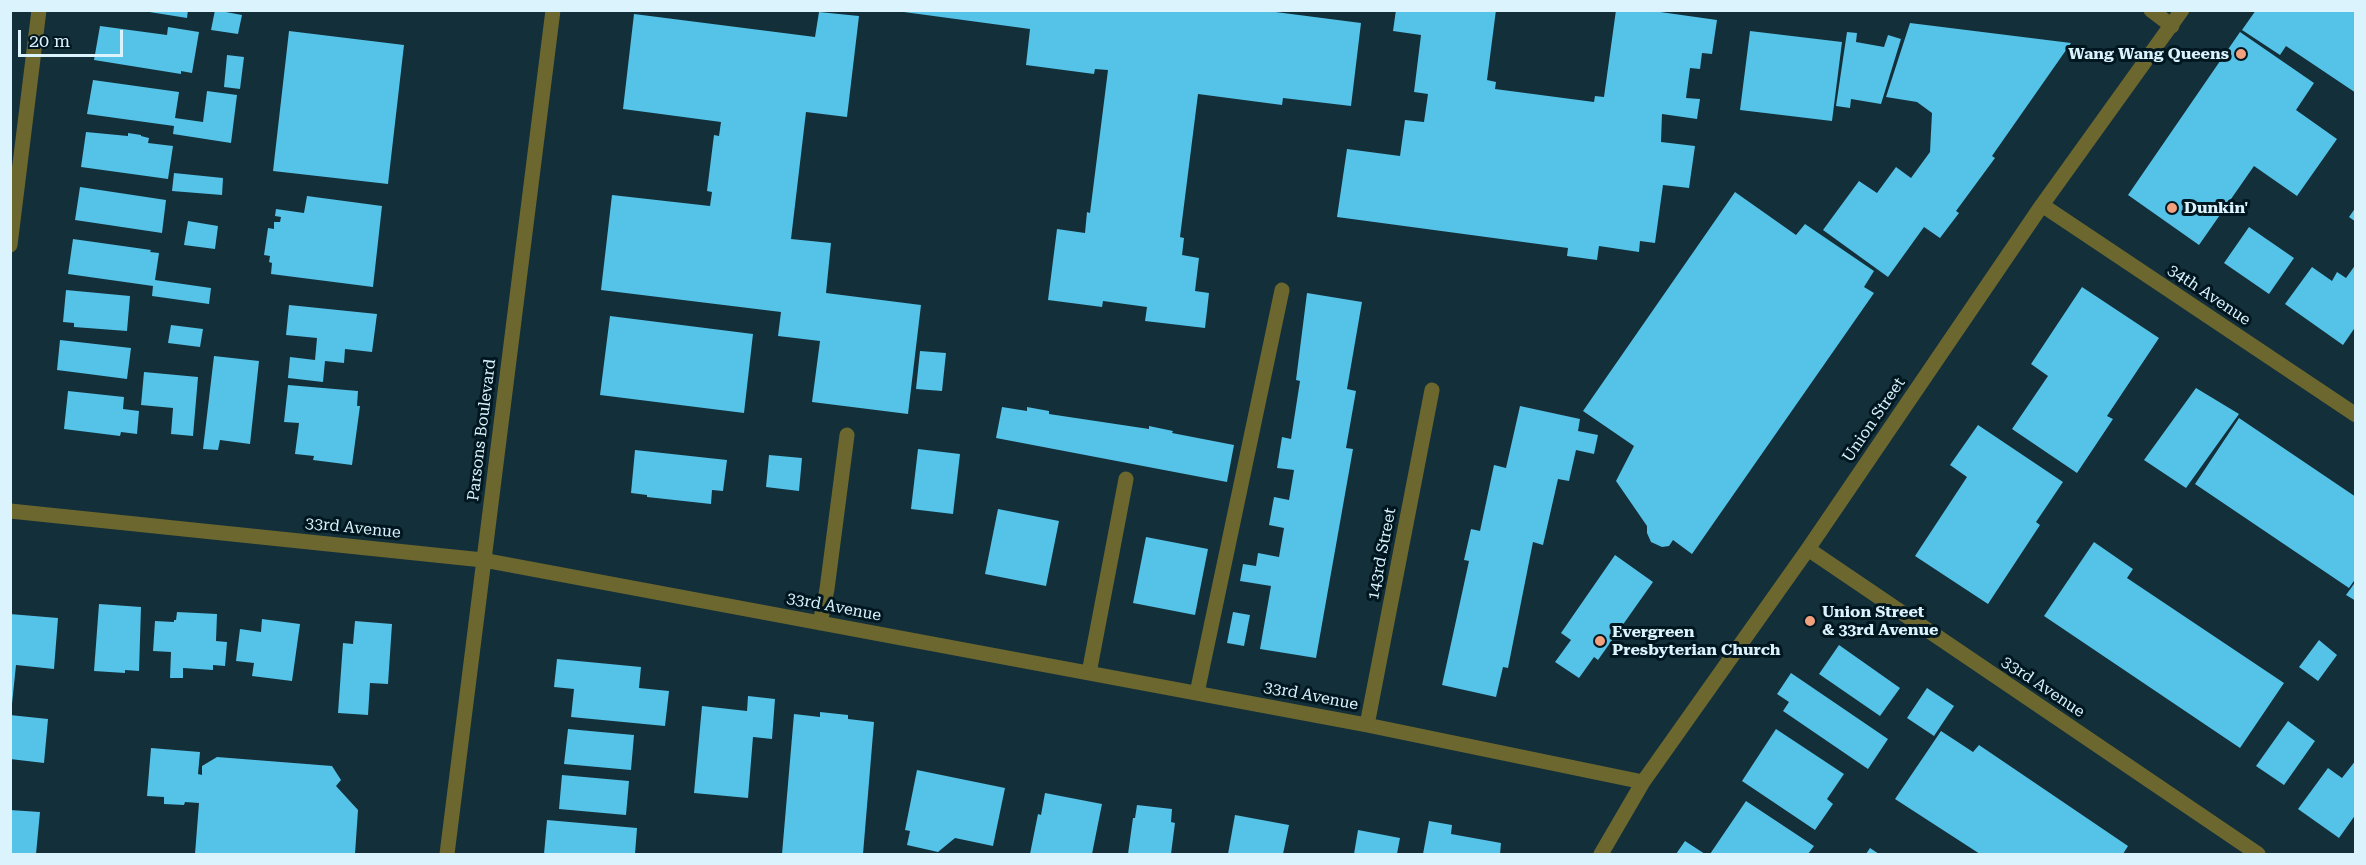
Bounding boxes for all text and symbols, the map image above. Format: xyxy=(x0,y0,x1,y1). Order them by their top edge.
scale bar xyxy=(21,18,126,56)
text: 20 m xyxy=(29,30,70,51)
place label: Wang Wang Queens xyxy=(2068,44,2229,64)
marker: Wang Wang Queens xyxy=(2234,47,2248,61)
place label: Dunkin' xyxy=(2184,198,2248,218)
marker: Dunkin' xyxy=(2165,201,2179,215)
street label: 34th Avenue xyxy=(2164,260,2254,330)
street label: Parsons Boulevard xyxy=(464,358,500,502)
street label: Union Street xyxy=(1839,374,1909,466)
street label: 143rd Street xyxy=(1364,506,1400,602)
street label: 33rd Avenue xyxy=(304,513,402,543)
street label: 33rd Avenue xyxy=(785,588,883,626)
place label: Union Street & 33rd Avenue xyxy=(1822,602,1938,640)
marker: Union Street & 33rd Avenue xyxy=(1803,614,1817,628)
place label: Evergreen Presbyterian Church xyxy=(1612,622,1781,660)
marker: Evergreen Presbyterian Church xyxy=(1593,634,1607,648)
street label: 33rd Avenue xyxy=(1998,652,2088,722)
street label: 33rd Avenue xyxy=(1262,677,1360,715)

